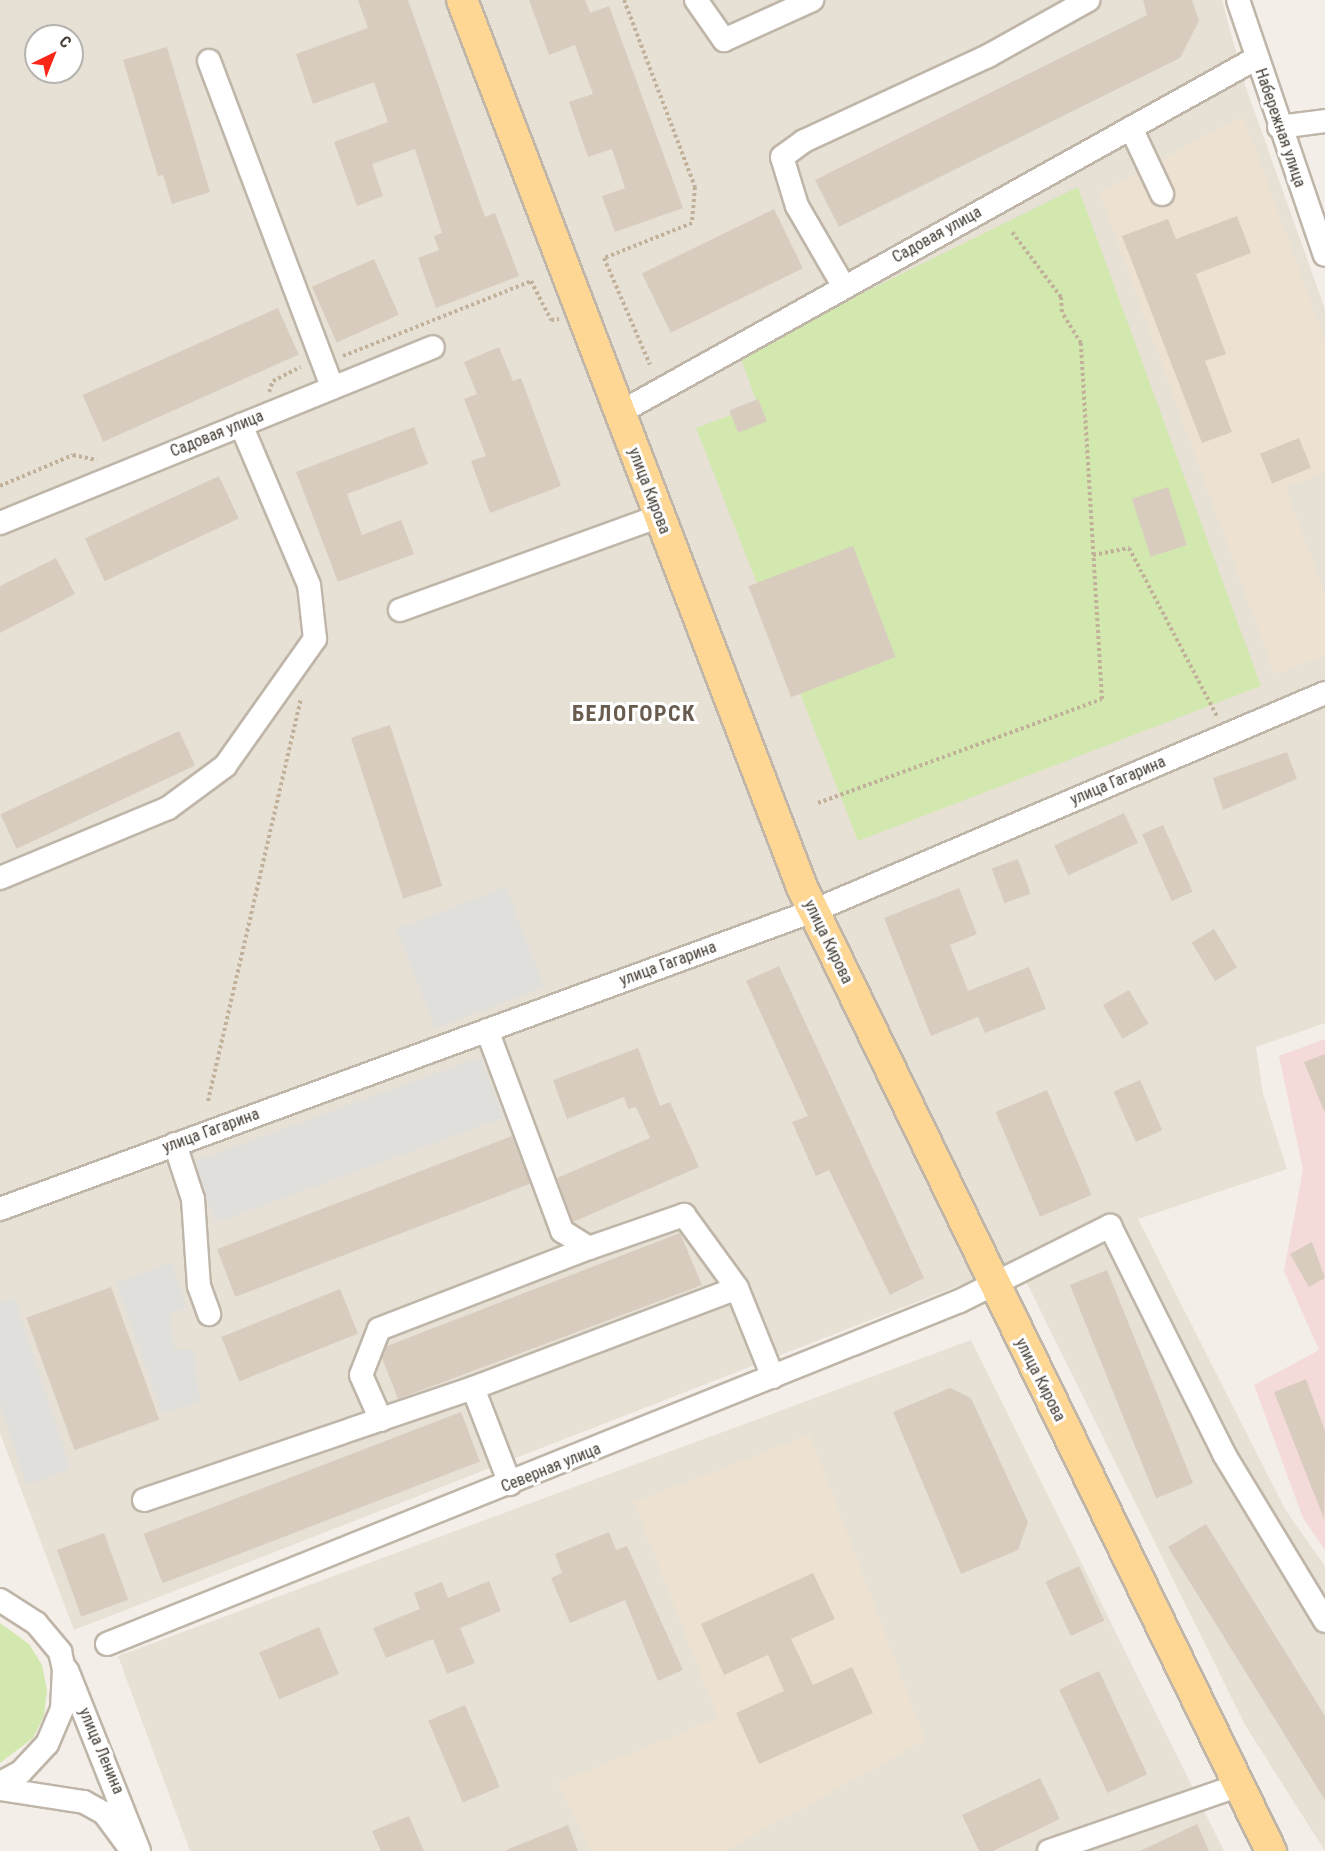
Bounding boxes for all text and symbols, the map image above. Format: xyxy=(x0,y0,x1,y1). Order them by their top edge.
north arrow xyxy=(24,24,84,84)
text: С xyxy=(55,32,75,52)
street label: Набережная улица xyxy=(1251,66,1309,190)
street label: Садовая улица xyxy=(889,203,985,267)
street label: Садовая улица xyxy=(167,407,267,461)
street label: улица Кирова xyxy=(624,445,674,537)
district label: БЕЛОГОРСК xyxy=(572,701,696,727)
street label: улица Гагарина xyxy=(1067,752,1169,810)
street label: улица Кирова xyxy=(799,897,857,987)
street label: улица Гагарина xyxy=(617,938,719,990)
street label: улица Гагарина xyxy=(160,1105,262,1157)
street label: улица Кирова xyxy=(1011,1335,1069,1425)
street label: Северная улица xyxy=(498,1439,604,1497)
street label: улица Ленина xyxy=(74,1705,128,1797)

